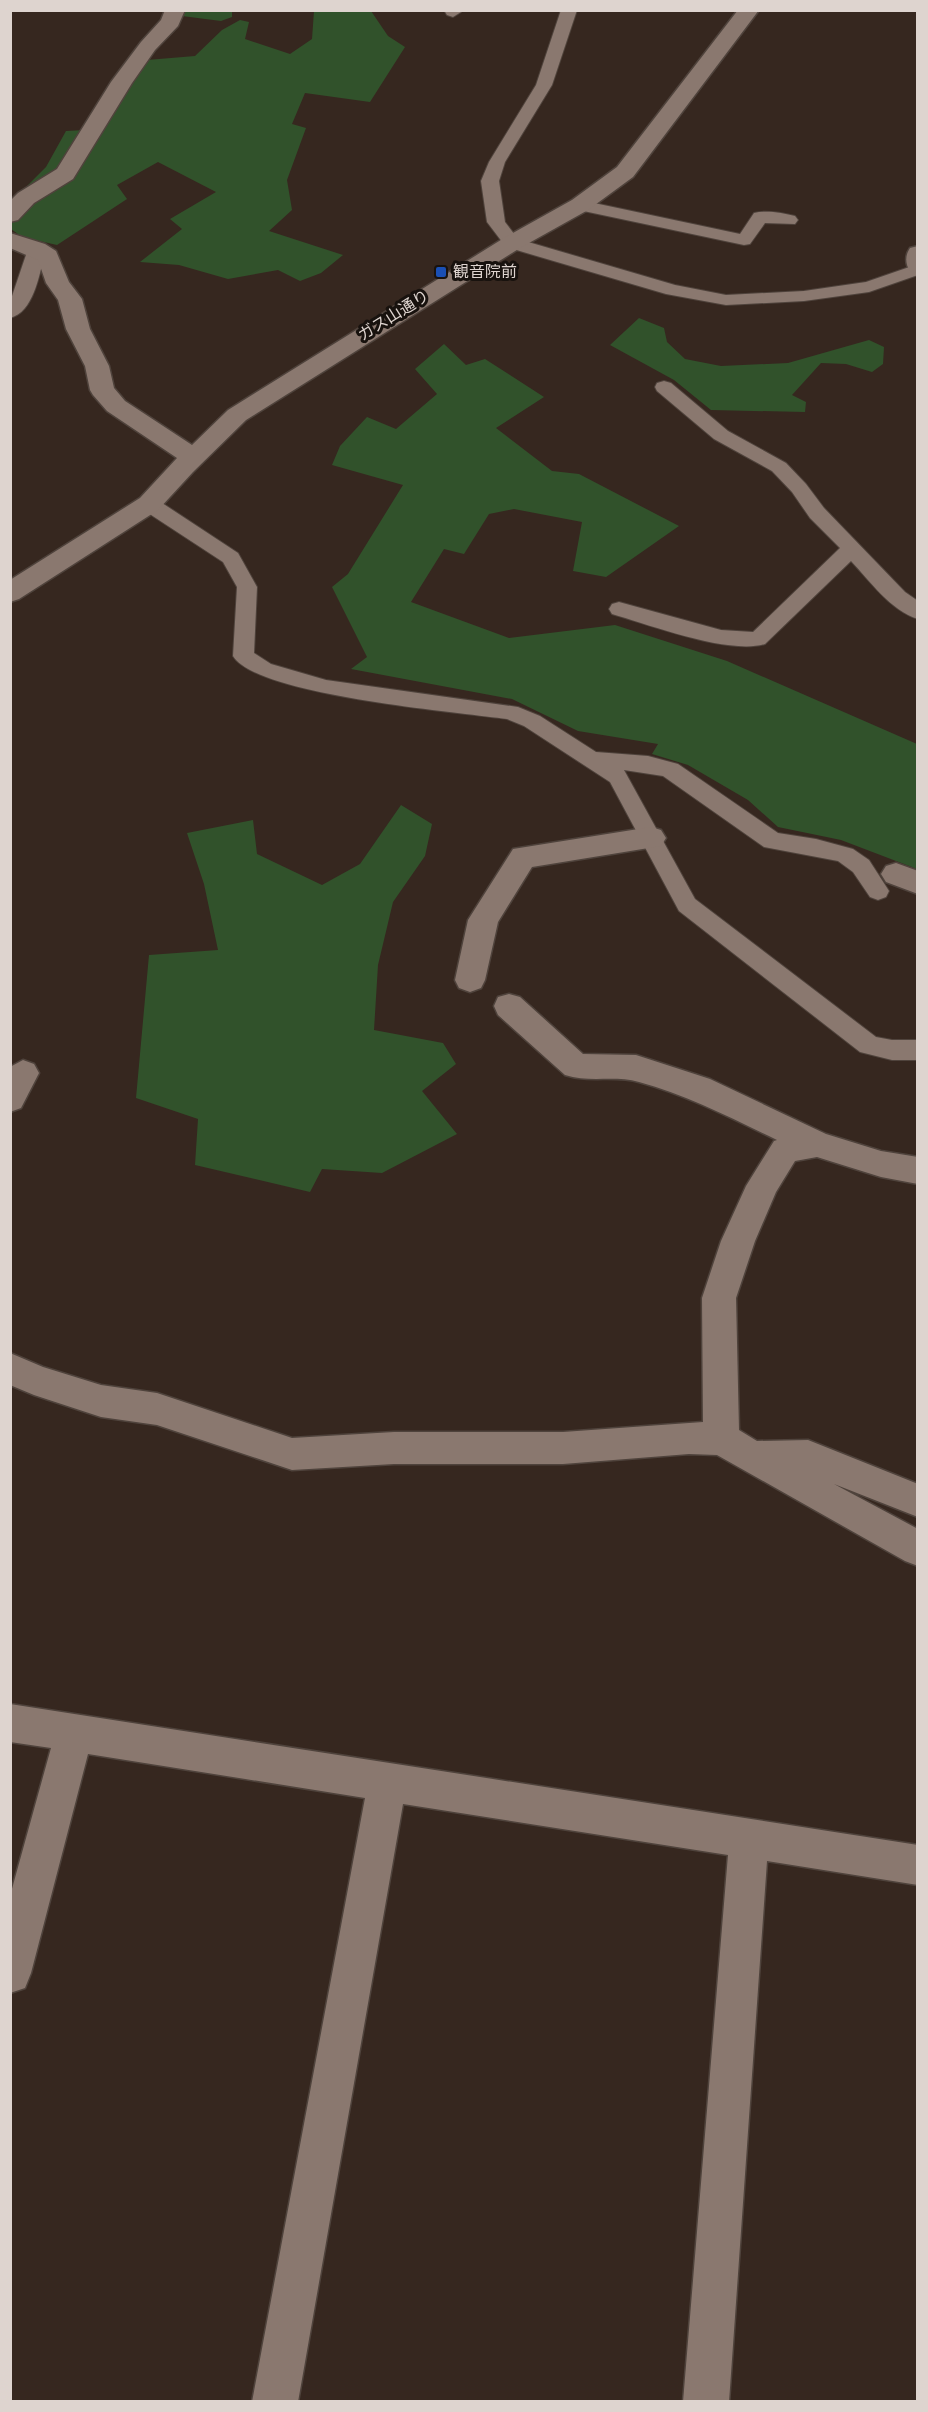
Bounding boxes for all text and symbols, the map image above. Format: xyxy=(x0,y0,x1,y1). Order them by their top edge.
place label: 観音院前 xyxy=(453,263,517,282)
marker: 観音院前 xyxy=(434,265,448,279)
street label: ガス山通り xyxy=(355,287,433,345)

